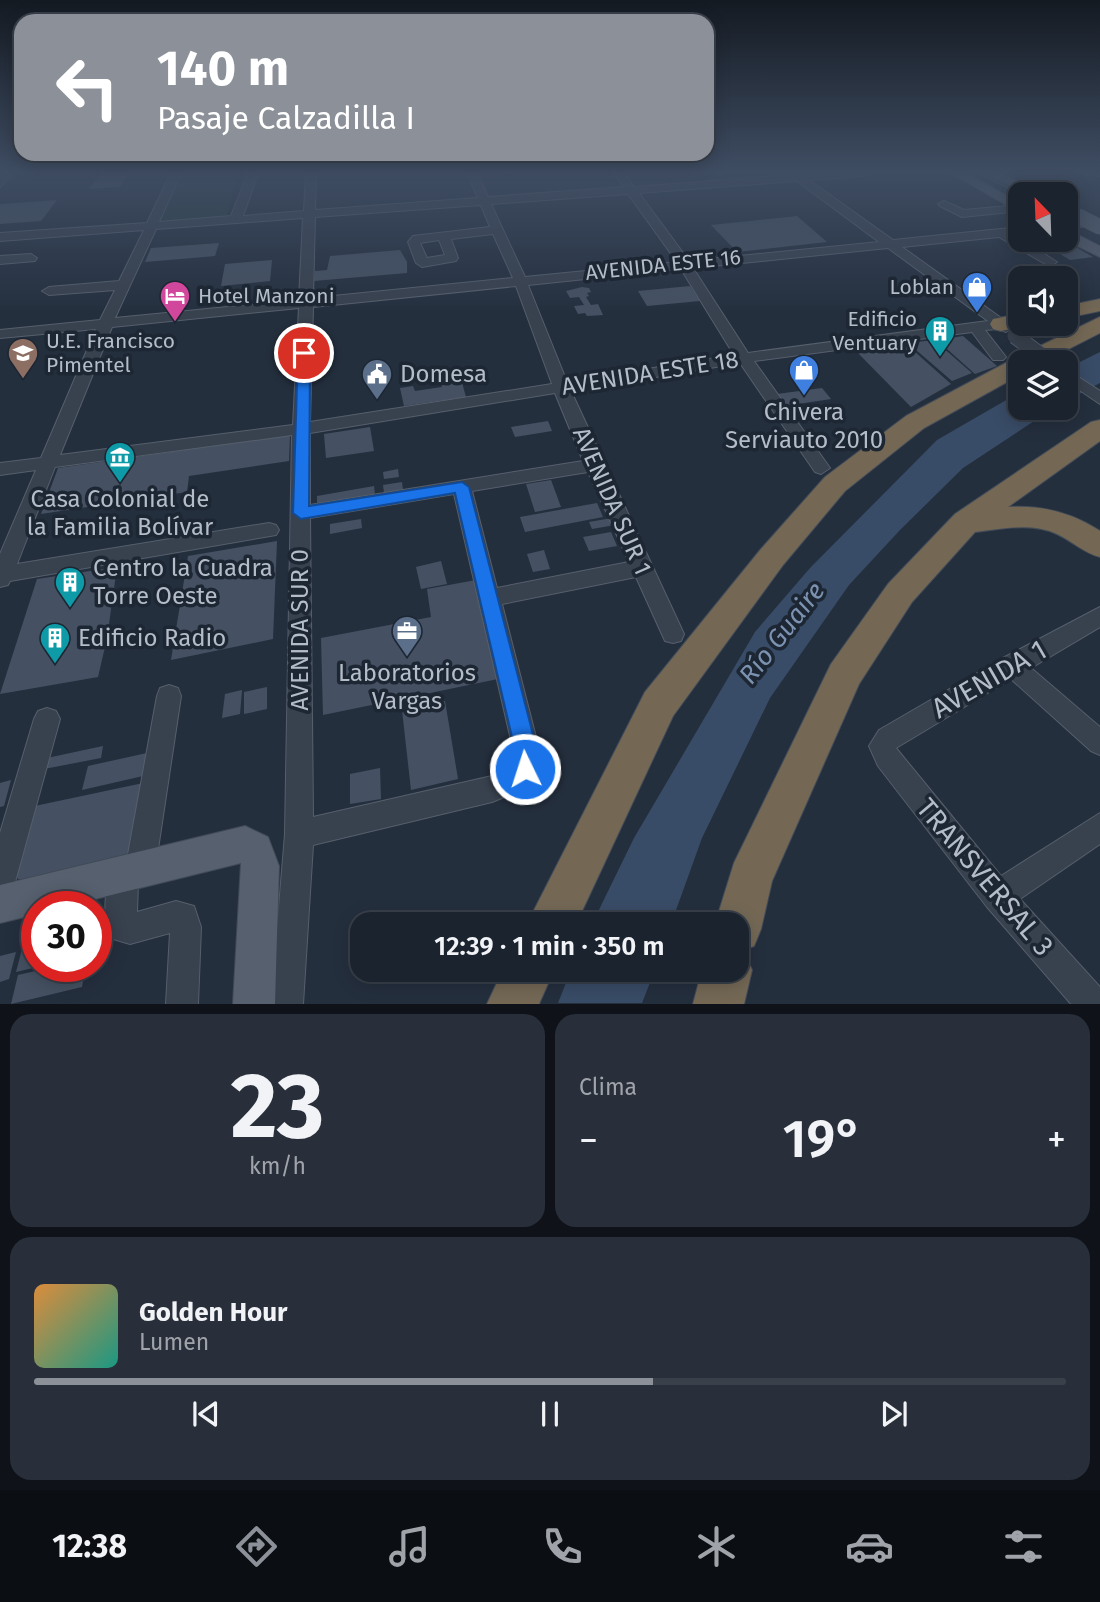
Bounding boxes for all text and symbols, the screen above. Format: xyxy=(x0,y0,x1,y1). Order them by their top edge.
text: 140 m xyxy=(157,39,289,98)
icon: left xyxy=(42,42,133,133)
text: Pasaje Calzadilla I xyxy=(157,99,415,137)
north arrow xyxy=(1008,182,1078,252)
map controls xyxy=(1008,182,1078,420)
street label: AVENIDA ESTE 16 xyxy=(584,244,742,286)
button: sound xyxy=(1008,266,1078,336)
shop icon: Loblan xyxy=(960,270,994,314)
place label: Loblan xyxy=(890,274,954,300)
hotel icon: Hotel Manzoni xyxy=(158,279,192,323)
place label: Hotel Manzoni xyxy=(198,283,335,309)
place label: Edificio Ventuary xyxy=(832,306,918,356)
building icon: Edificio Ventuary xyxy=(923,314,957,358)
pin xyxy=(274,323,334,383)
place label: U.E. Francisco Pimentel xyxy=(46,328,175,378)
icon: arrive xyxy=(285,334,323,372)
school or university icon: U.E. Francisco Pimentel xyxy=(6,336,40,380)
street label: AVENIDA ESTE 18 xyxy=(560,345,740,401)
button: layers xyxy=(1008,350,1078,420)
shop icon: Chivera Serviauto 2010 xyxy=(787,353,821,397)
public building icon: Domesa xyxy=(360,357,394,401)
place label: Domesa xyxy=(400,360,487,388)
place label: Chivera Serviauto 2010 xyxy=(725,398,883,454)
street label: AVENIDA SUR 1 xyxy=(567,423,657,579)
museum icon: Casa Colonial de la Familia Bolívar xyxy=(103,440,137,484)
place label: Casa Colonial de la Familia Bolívar xyxy=(27,485,214,541)
street label: AVENIDA SUR 0 xyxy=(286,549,314,711)
place label: Centro la Cuadra Torre Oeste xyxy=(93,554,273,610)
building icon: Centro la Cuadra Torre Oeste xyxy=(53,565,87,609)
water label: Río Guaire xyxy=(733,576,831,690)
office icon: Laboratorios Vargas xyxy=(390,614,424,658)
building icon: Edificio Radio xyxy=(38,621,72,665)
place label: Edificio Radio xyxy=(78,624,226,652)
street label: AVENIDA 1 xyxy=(926,633,1052,725)
place label: Laboratorios Vargas xyxy=(338,659,476,715)
position arrow xyxy=(488,732,562,806)
street label: TRANSVERSAL 3 xyxy=(910,792,1060,962)
speed limit sign: 30 xyxy=(21,891,112,982)
text: 12:39 · 1 min · 350 m xyxy=(434,931,665,962)
text: 23 xyxy=(231,1052,324,1161)
text: Clima xyxy=(579,1073,637,1101)
text: 19° xyxy=(783,1108,862,1171)
text: − xyxy=(579,1117,598,1163)
text: + xyxy=(1047,1117,1066,1163)
text: km/h xyxy=(249,1152,306,1180)
text: Golden Hour xyxy=(139,1297,287,1328)
text: Lumen xyxy=(139,1328,209,1356)
icon: previous xyxy=(187,1395,225,1433)
icon: pause xyxy=(531,1395,569,1433)
icon: next xyxy=(875,1395,913,1433)
icon: directions xyxy=(232,1522,281,1571)
icon: music xyxy=(385,1522,434,1571)
icon: phone xyxy=(538,1522,587,1571)
icon: climate xyxy=(692,1522,741,1571)
icon: car xyxy=(845,1522,894,1571)
icon: filters xyxy=(999,1522,1048,1571)
text: 12:38 xyxy=(52,1527,127,1565)

